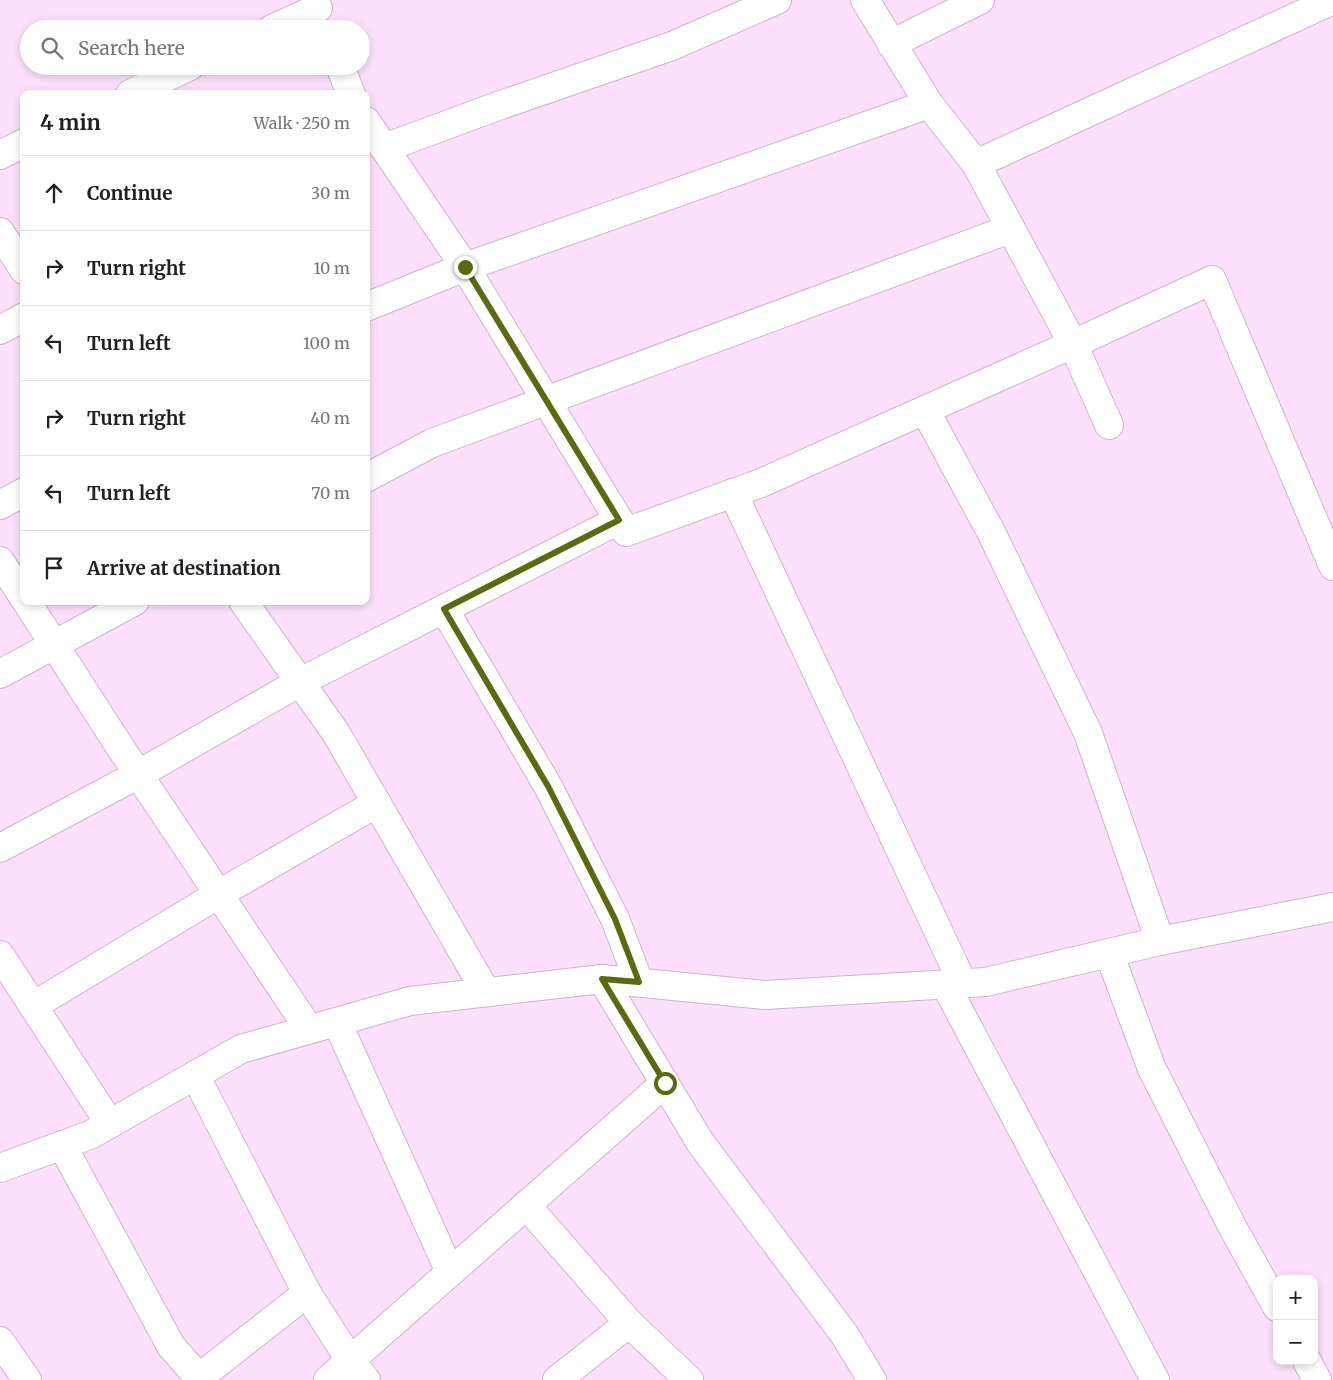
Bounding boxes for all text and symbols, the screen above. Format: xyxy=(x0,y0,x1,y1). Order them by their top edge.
search box xyxy=(20,20,370,75)
icon: search xyxy=(38,34,66,62)
text: Search here xyxy=(78,36,185,60)
text: 4 min xyxy=(40,109,101,136)
text: Walk · 250 m xyxy=(254,113,350,133)
icon: ahead xyxy=(40,179,68,207)
text: Continue xyxy=(87,181,173,205)
text: 30 m xyxy=(311,183,350,203)
icon: right xyxy=(40,254,68,282)
text: Turn right xyxy=(87,256,186,280)
route end xyxy=(454,256,477,279)
text: 10 m xyxy=(313,258,350,278)
icon: left xyxy=(40,329,68,357)
text: Turn left xyxy=(87,331,171,355)
text: 100 m xyxy=(303,333,350,353)
icon: right xyxy=(40,404,68,432)
text: Turn right xyxy=(87,406,186,430)
text: 40 m xyxy=(310,408,350,428)
icon: left xyxy=(40,479,68,507)
text: Turn left xyxy=(87,481,171,505)
text: 70 m xyxy=(311,483,350,503)
icon: arrive xyxy=(40,554,68,582)
text: Arrive at destination xyxy=(87,556,281,580)
route start xyxy=(654,1072,677,1095)
map controls xyxy=(1273,1275,1318,1365)
button: + xyxy=(1273,1275,1318,1320)
button: − xyxy=(1273,1320,1318,1365)

